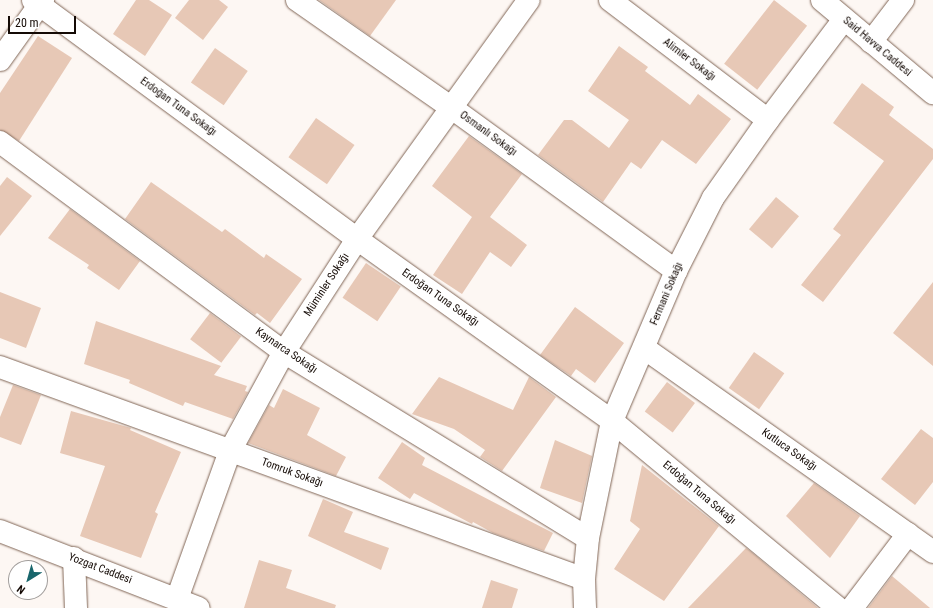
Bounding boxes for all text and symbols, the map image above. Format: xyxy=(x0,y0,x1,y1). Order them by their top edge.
scale bar xyxy=(10,8,78,34)
street label: Said Havva Caddesi xyxy=(840,14,914,80)
text: 20 m xyxy=(15,16,39,30)
street label: Alimler Sokağı xyxy=(660,36,718,84)
street label: Erdoğan Tuna Sokağı xyxy=(137,75,219,139)
street label: Osmanlı Sokağı xyxy=(457,109,519,159)
street label: Müminler Sokağı xyxy=(302,251,352,319)
street label: Fermani Sokağı xyxy=(648,261,686,327)
street label: Erdoğan Tuna Sokağı xyxy=(399,266,481,330)
street label: Kaynarca Sokağı xyxy=(252,325,320,377)
street label: Kutluca Sokağı xyxy=(759,426,819,474)
street label: Tomruk Sokağı xyxy=(259,456,325,490)
street label: Erdoğan Tuna Sokağı xyxy=(660,459,738,527)
street label: Yozgat Caddesi xyxy=(66,551,134,587)
north arrow xyxy=(8,560,48,600)
text: N xyxy=(14,582,28,596)

